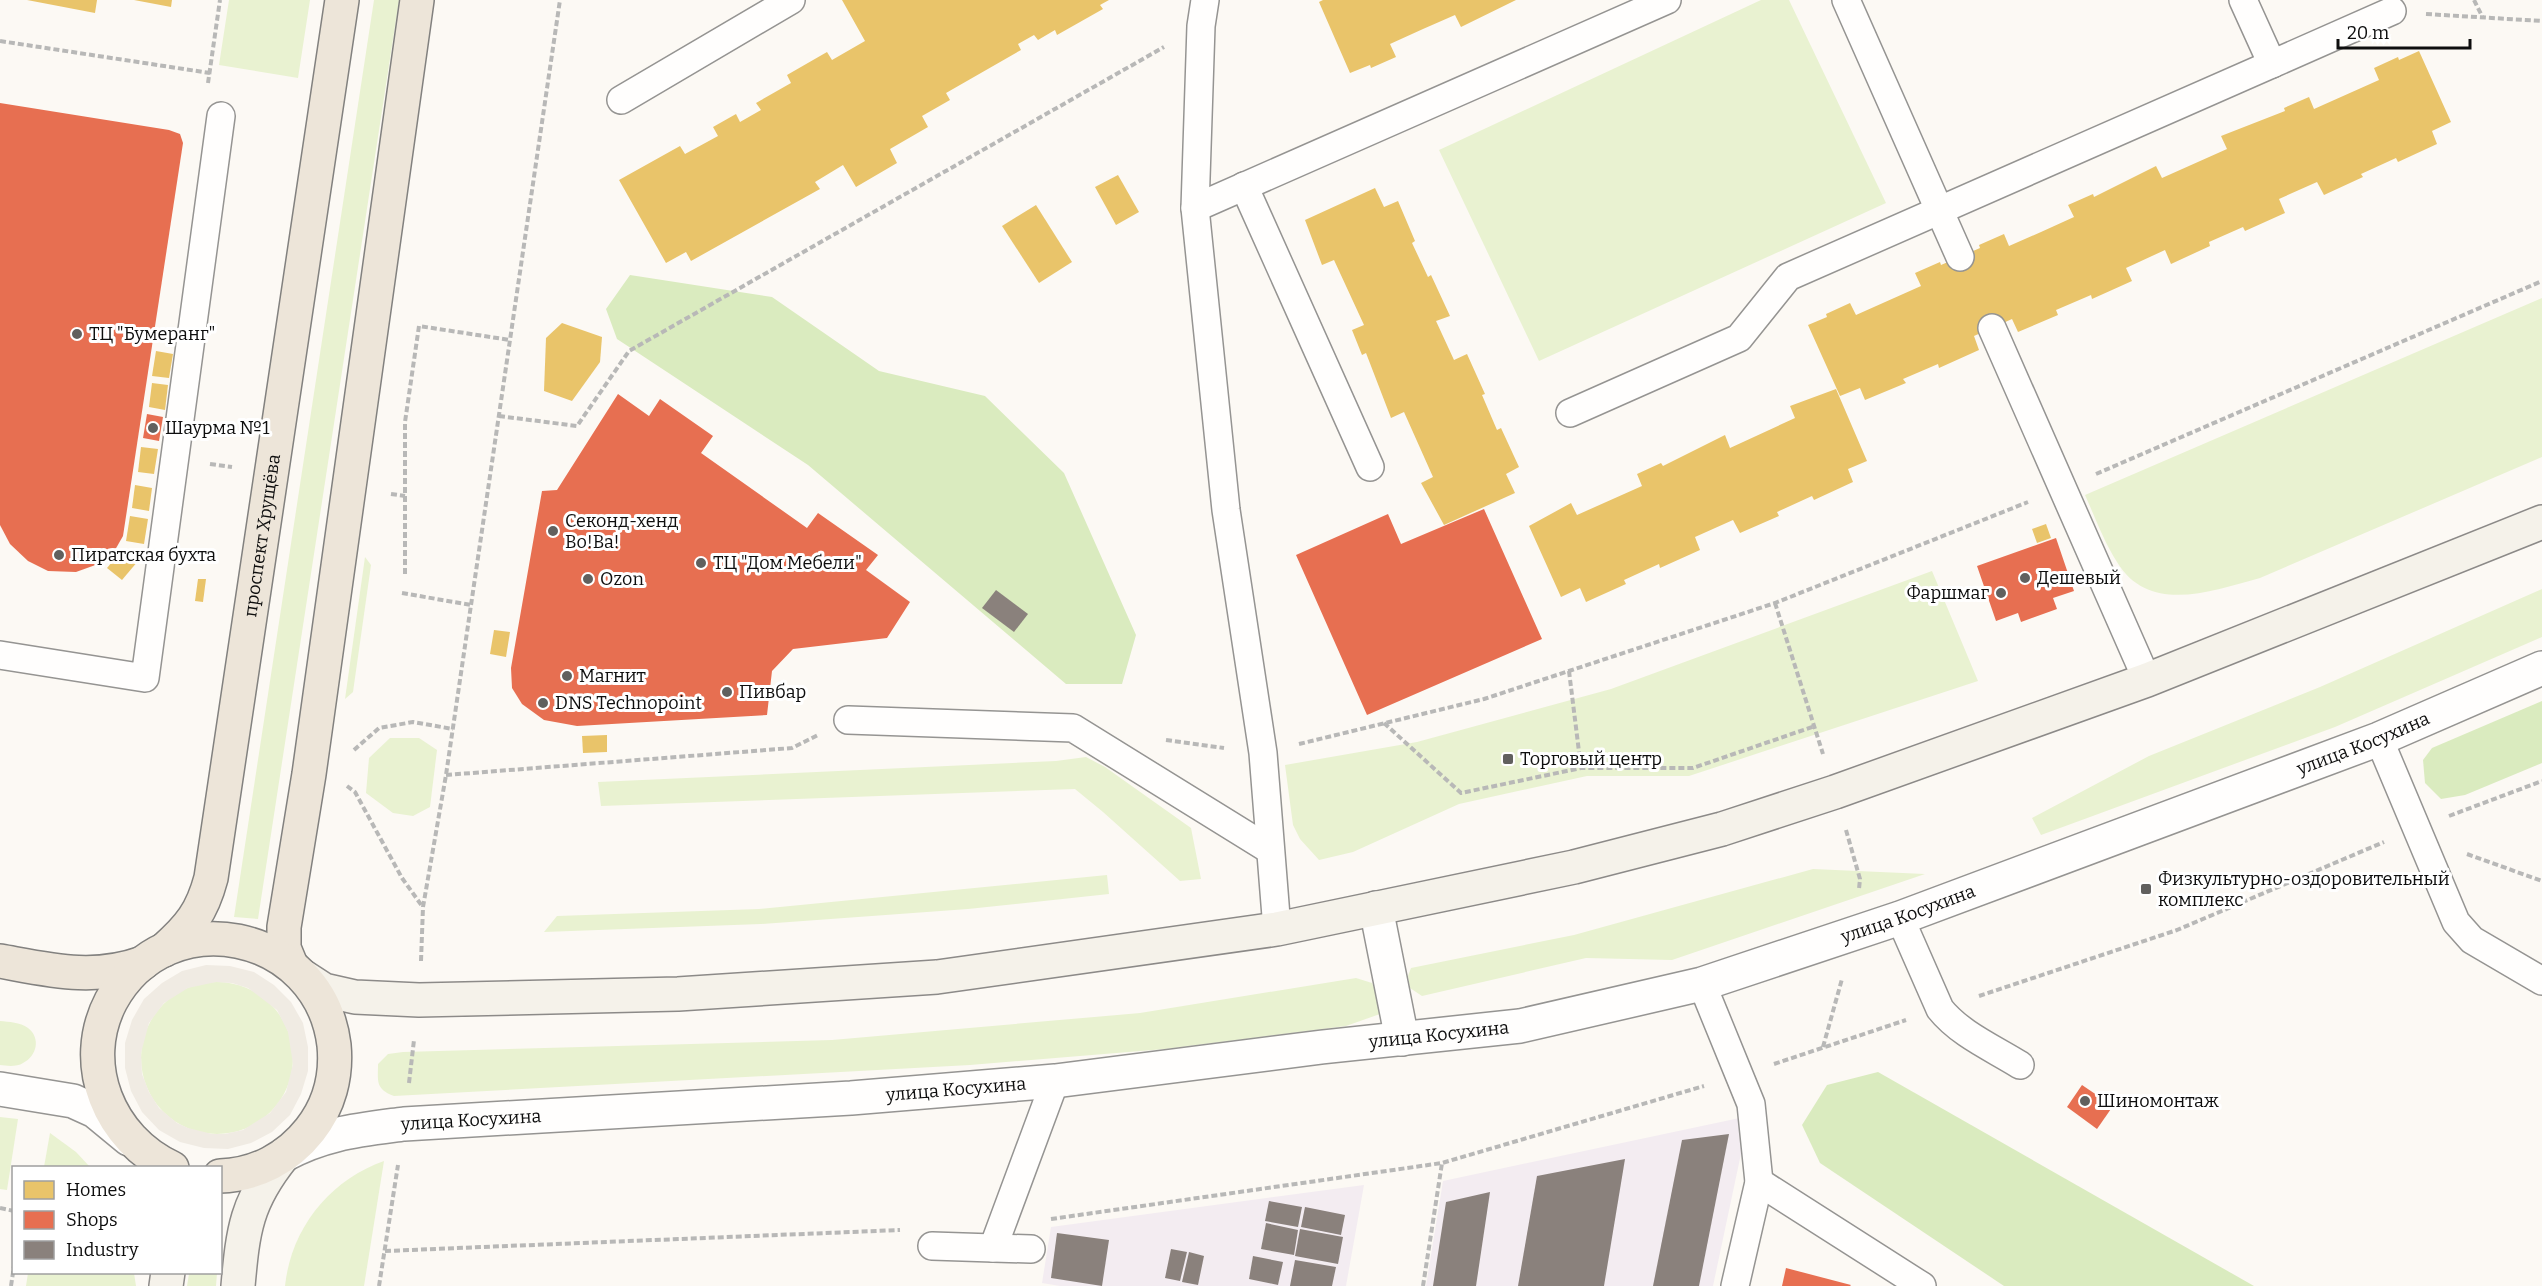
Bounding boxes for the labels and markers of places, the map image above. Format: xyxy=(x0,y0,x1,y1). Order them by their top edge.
place label: ТЦ "Бумеранг" xyxy=(89,323,215,345)
marker: ТЦ "Бумеранг" xyxy=(70,327,84,341)
place label: Шаурма №1 xyxy=(165,417,270,439)
marker: Шаурма №1 xyxy=(146,421,160,435)
place label: Секонд-хенд Во!Ва! xyxy=(565,510,678,553)
marker: Секонд-хенд Во!Ва! xyxy=(546,524,560,538)
place label: Пиратская бухта xyxy=(71,544,216,566)
marker: Пиратская бухта xyxy=(52,548,66,562)
place label: ТЦ "Дом Мебели" xyxy=(713,552,862,574)
marker: ТЦ "Дом Мебели" xyxy=(694,556,708,570)
place label: Дешевый xyxy=(2037,567,2121,589)
place label: Ozon xyxy=(600,568,644,590)
marker: Дешевый xyxy=(2018,571,2032,585)
marker: Ozon xyxy=(581,572,595,586)
place label: Фаршмаг xyxy=(1907,582,1989,604)
marker: Фаршмаг xyxy=(1994,586,2008,600)
place label: Магнит xyxy=(579,665,646,687)
marker: Магнит xyxy=(560,669,574,683)
place label: Пивбар xyxy=(739,681,806,703)
marker: Пивбар xyxy=(720,685,734,699)
place label: DNS Technopoint xyxy=(555,692,702,714)
marker: DNS Technopoint xyxy=(536,696,550,710)
place label: Торговый центр xyxy=(1520,748,1662,770)
marker: Торговый центр xyxy=(1501,752,1515,766)
place label: Физкультурно-оздоровительный комплекс xyxy=(2158,868,2450,911)
marker: Физкультурно-оздоровительный комплекс xyxy=(2139,882,2153,896)
place label: Шиномонтаж xyxy=(2097,1090,2219,1112)
marker: Шиномонтаж xyxy=(2078,1094,2092,1108)

